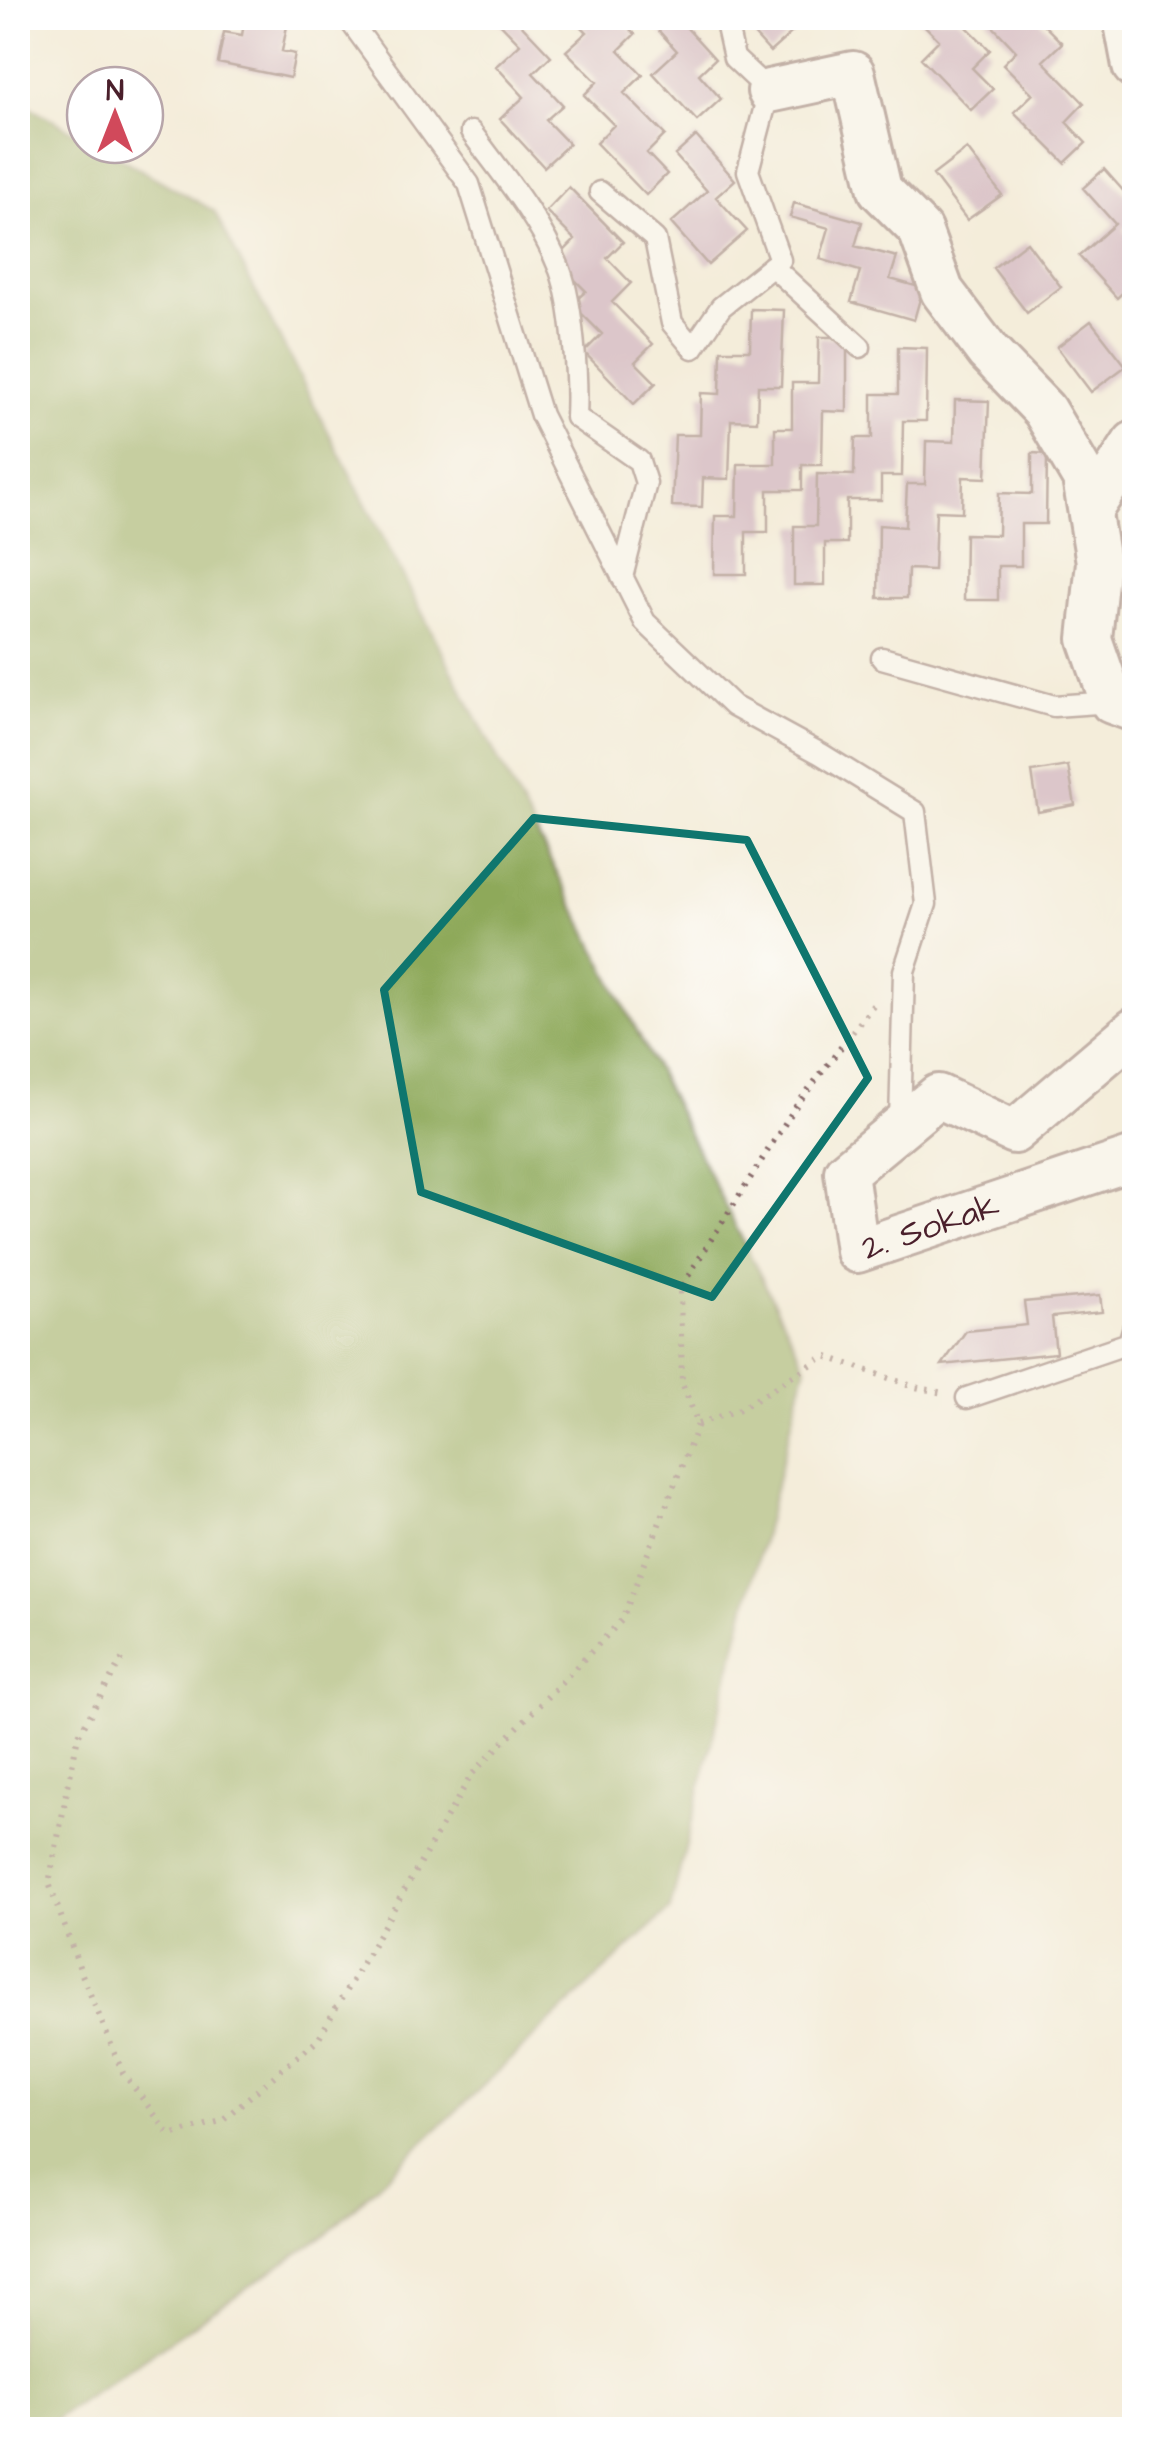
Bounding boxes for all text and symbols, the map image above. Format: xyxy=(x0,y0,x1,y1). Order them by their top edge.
north arrow xyxy=(65,65,165,165)
text: N xyxy=(106,72,124,111)
street label: 2. Sokak xyxy=(855,1181,1005,1272)

